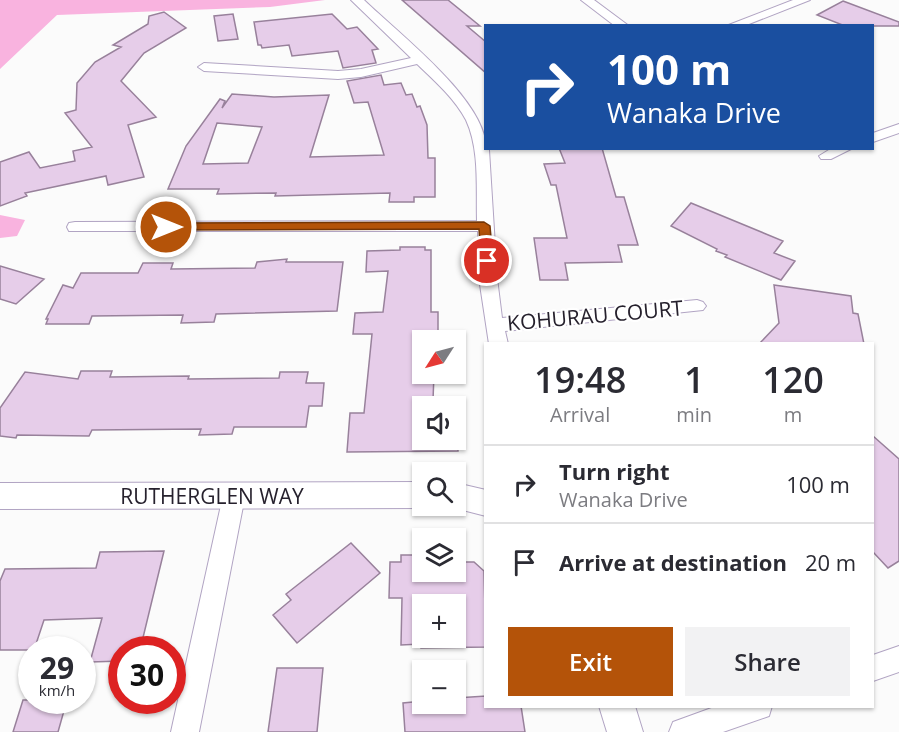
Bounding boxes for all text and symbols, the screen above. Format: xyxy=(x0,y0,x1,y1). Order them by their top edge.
text: 100 m xyxy=(607,40,731,97)
icon: right xyxy=(508,48,586,126)
text: Wanaka Drive xyxy=(607,94,781,131)
position arrow xyxy=(134,195,198,259)
pin xyxy=(461,235,512,286)
icon: arrive xyxy=(470,244,503,277)
street label: KOHURAU COURT xyxy=(506,293,685,337)
north arrow xyxy=(412,330,466,384)
map controls xyxy=(412,330,466,714)
text: 19:48 xyxy=(534,355,626,404)
text: 1 xyxy=(684,355,705,404)
text: 120 xyxy=(762,355,824,404)
button: sound xyxy=(412,396,466,450)
text: Arrival xyxy=(550,401,610,428)
text: min xyxy=(676,401,712,428)
text: m xyxy=(784,401,802,428)
text: Turn right xyxy=(559,456,670,486)
button: search xyxy=(412,462,466,516)
icon: right xyxy=(508,468,541,501)
text: 100 m xyxy=(786,469,850,499)
street label: RUTHERGLEN WAY xyxy=(120,482,304,510)
text: Wanaka Drive xyxy=(559,486,688,513)
button: layers xyxy=(412,528,466,582)
icon: arrive xyxy=(508,546,541,579)
text: Arrive at destination xyxy=(559,547,787,577)
text: 20 m xyxy=(805,547,856,577)
button: + xyxy=(412,594,466,648)
button: Exit xyxy=(508,627,673,696)
button: Share xyxy=(685,627,850,696)
speed limit sign: 30 xyxy=(108,636,186,714)
text: 29 xyxy=(40,647,74,688)
button: − xyxy=(412,660,466,714)
text: km/h xyxy=(39,680,75,700)

